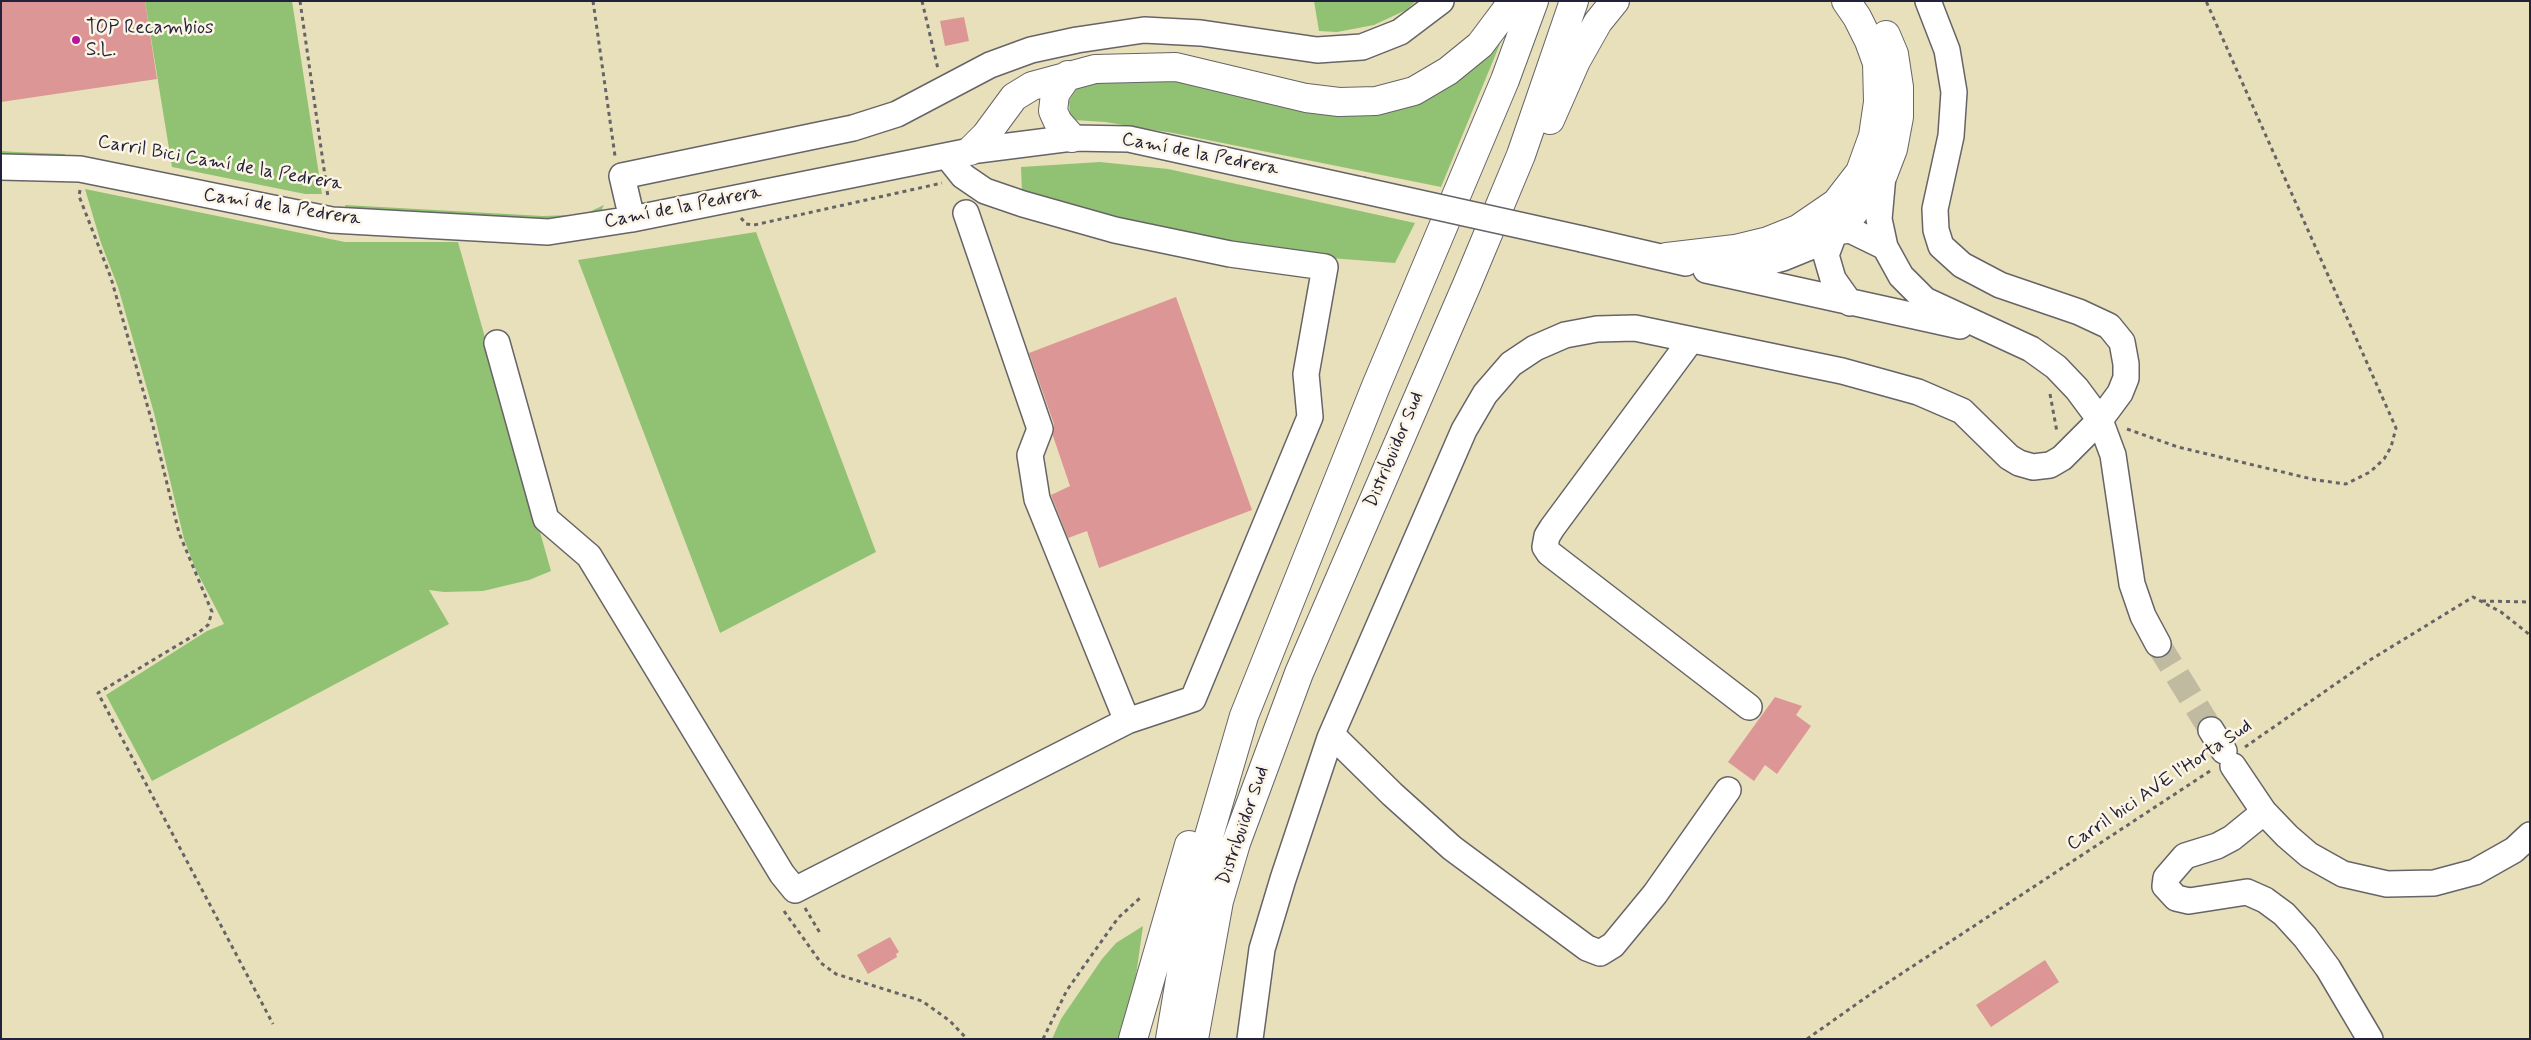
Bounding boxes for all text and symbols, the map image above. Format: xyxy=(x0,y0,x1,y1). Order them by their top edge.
place label: TOP Recambios S.L. xyxy=(86,18,214,62)
marker: TOP Recambios S.L. xyxy=(70,34,82,46)
street label: Camí de la Pedrera xyxy=(1120,129,1280,181)
street label: Carril Bici Camí de la Pedrera xyxy=(96,131,344,197)
street label: Camí de la Pedrera xyxy=(603,182,763,234)
street label: Camí de la Pedrera xyxy=(201,184,363,232)
street label: Distribuïdor Sud xyxy=(1360,389,1430,511)
street label: Carril bici AVE l'Horta Sud xyxy=(2063,715,2257,857)
street label: Distribuïdor Sud xyxy=(1213,764,1275,888)

